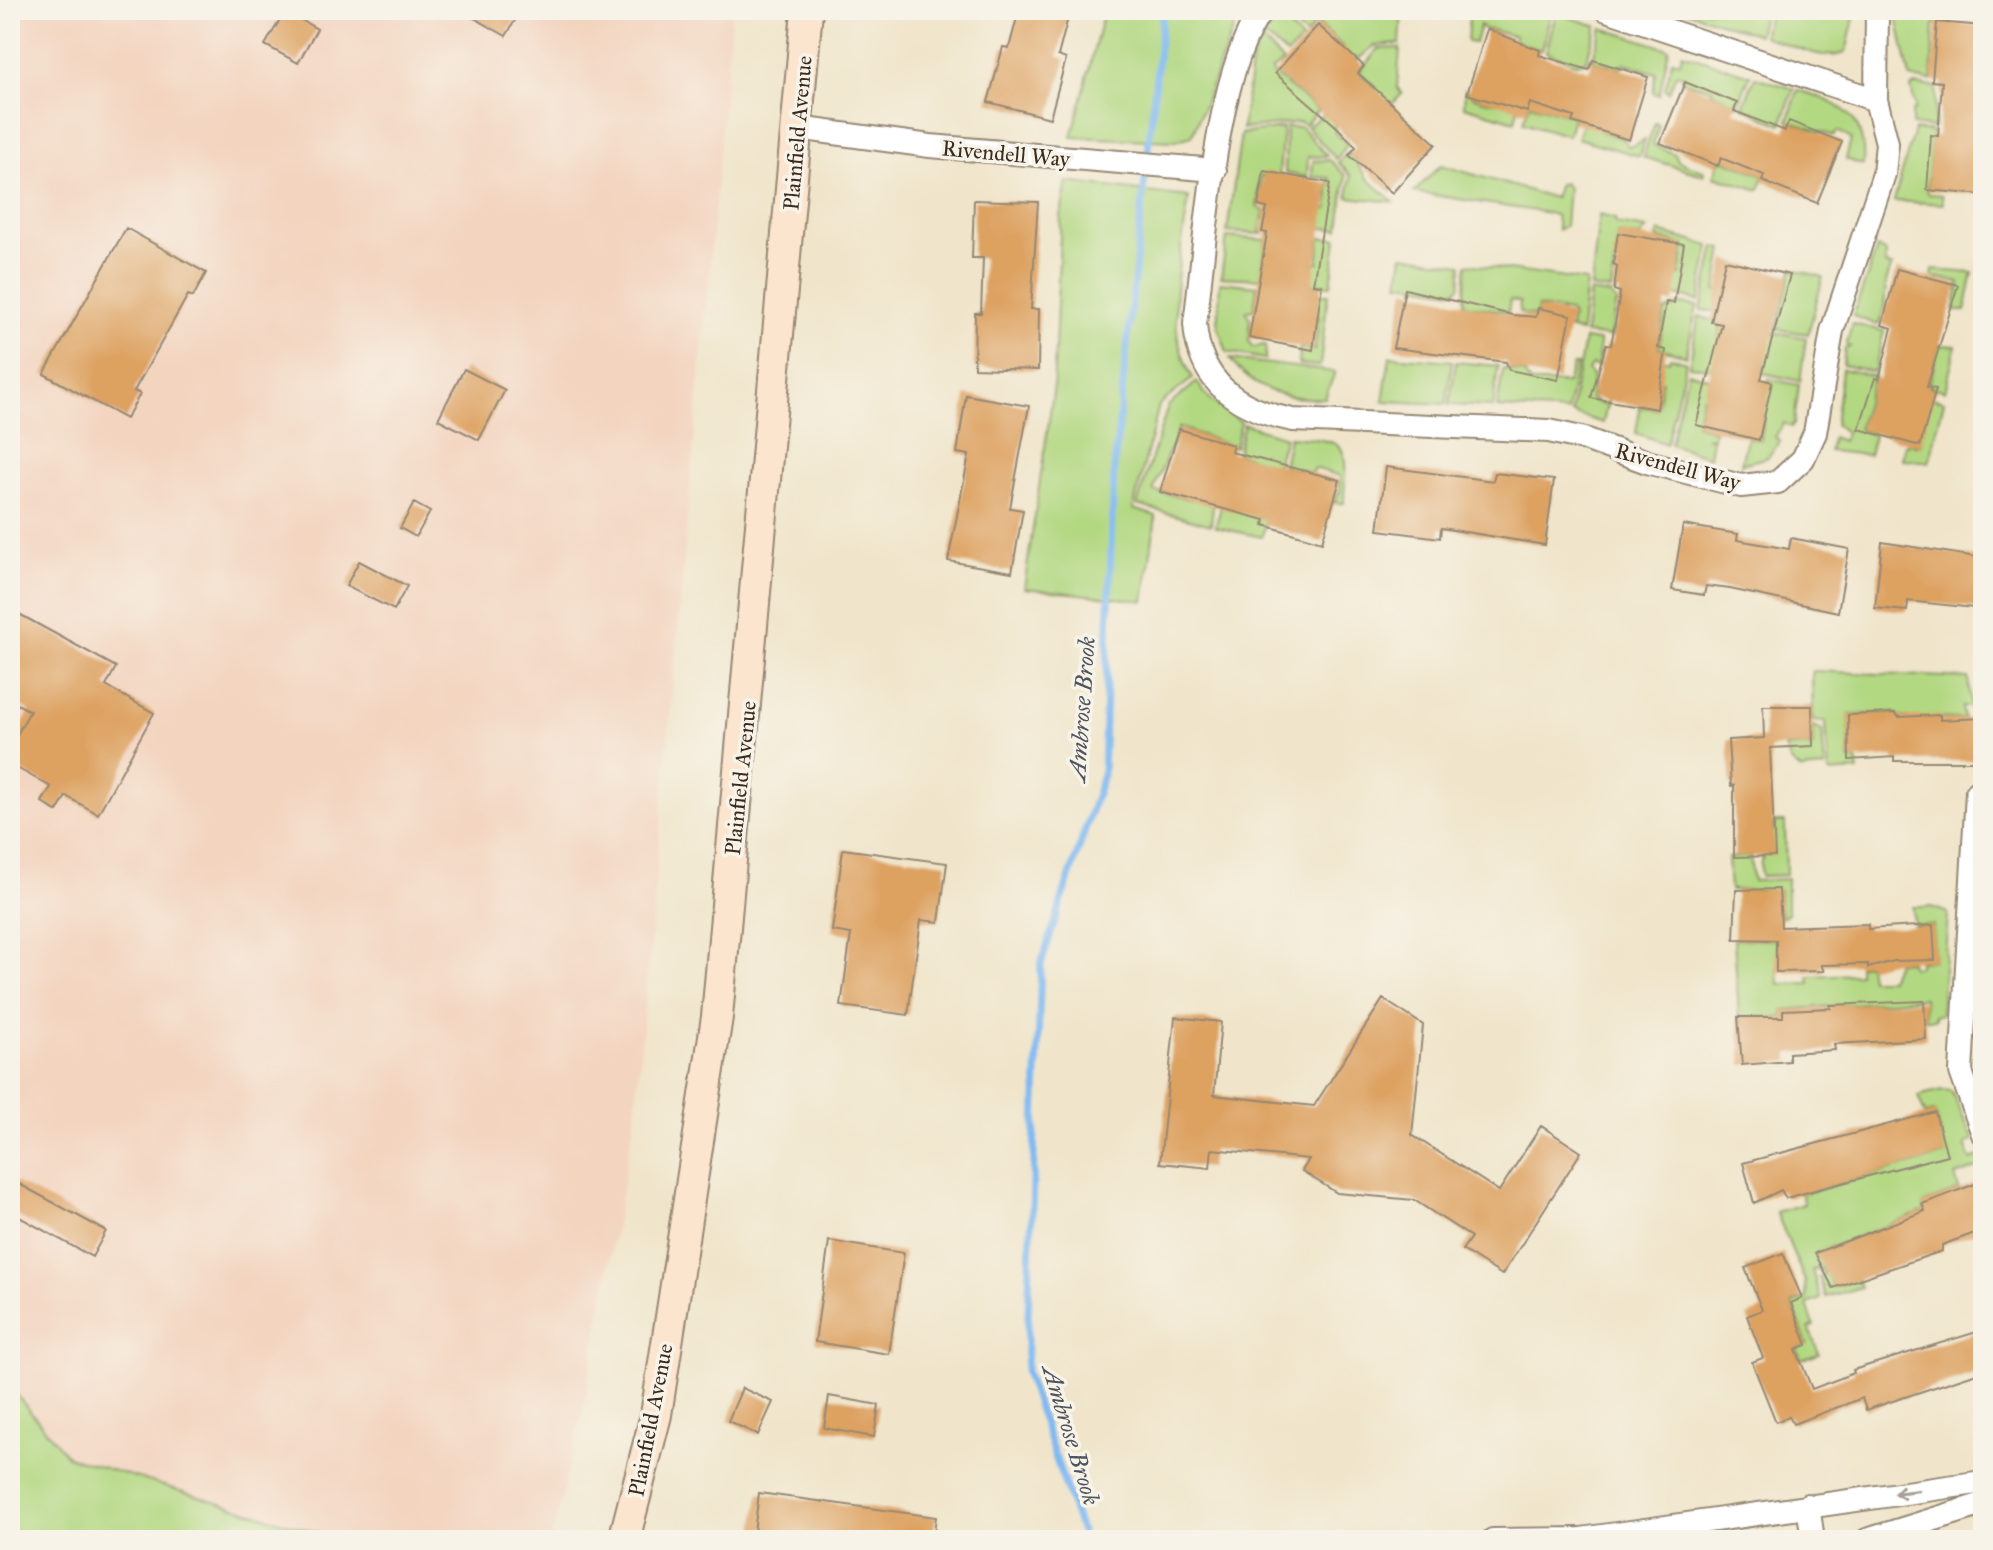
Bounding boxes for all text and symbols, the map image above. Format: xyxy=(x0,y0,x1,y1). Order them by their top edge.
street label: Plainfield Avenue xyxy=(777,54,818,212)
street label: Rivendell Way xyxy=(941,134,1072,173)
street label: Rivendell Way xyxy=(1612,437,1744,496)
water label: Ambrose Brook xyxy=(1062,635,1102,785)
street label: Plainfield Avenue xyxy=(719,699,762,857)
street label: Plainfield Avenue xyxy=(622,1341,679,1499)
water label: Ambrose Brook xyxy=(1035,1358,1107,1509)
one-way arrow xyxy=(1894,1485,1919,1500)

